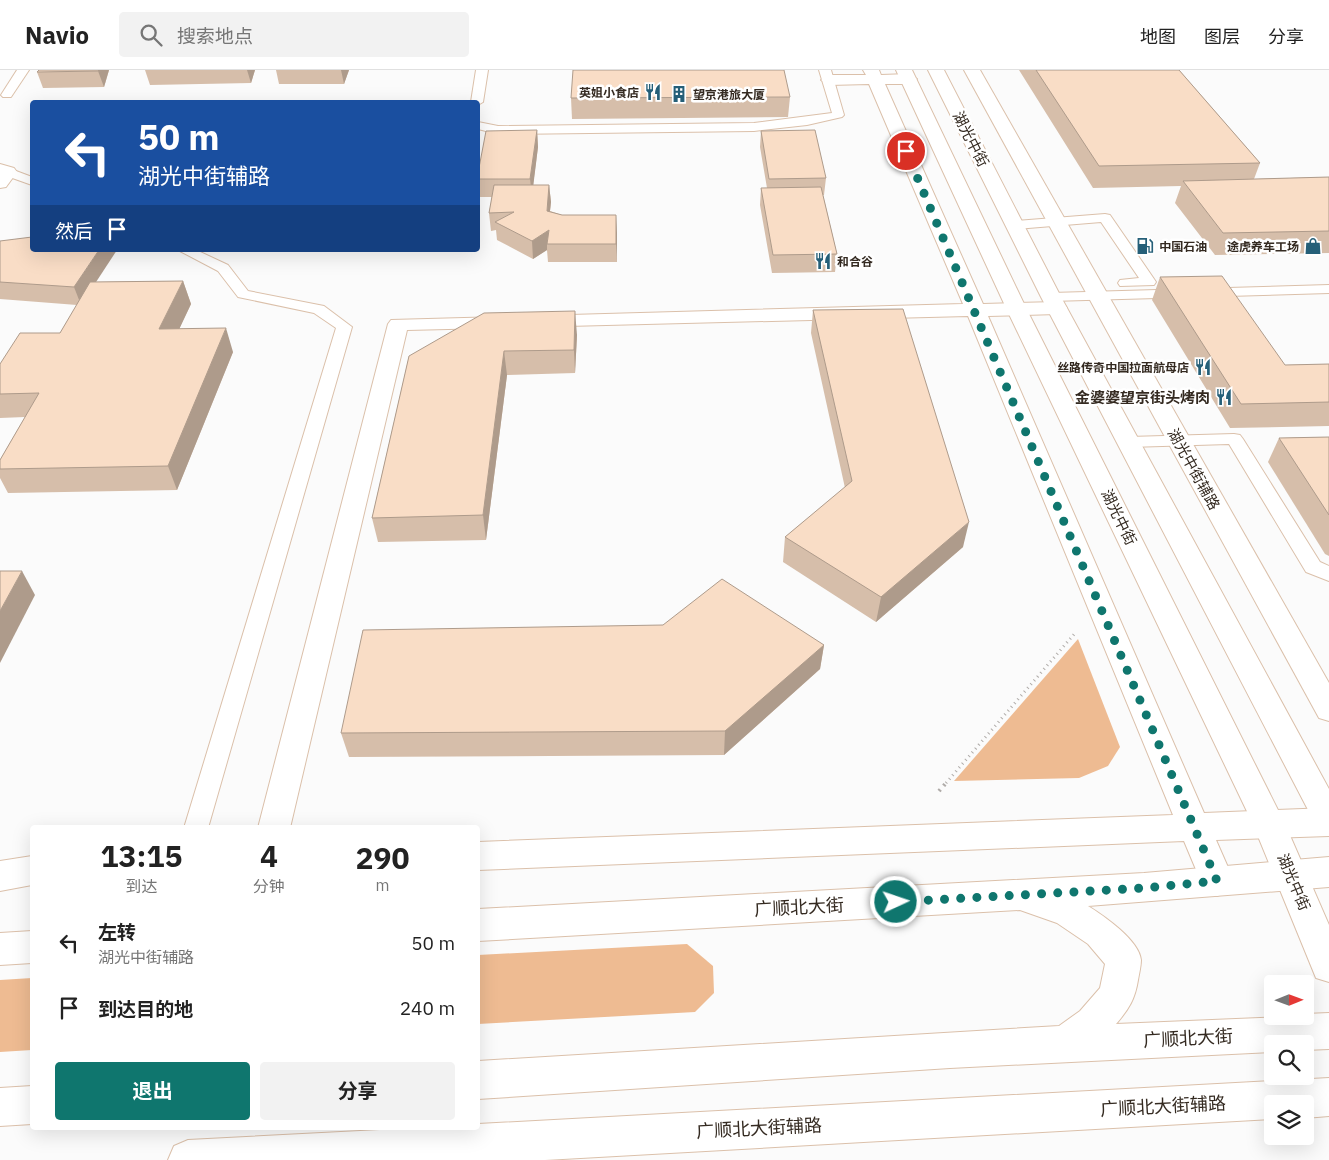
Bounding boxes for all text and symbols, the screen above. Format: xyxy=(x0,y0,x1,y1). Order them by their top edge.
search box xyxy=(119,12,469,57)
text: Navio xyxy=(25,19,89,51)
icon: search xyxy=(137,21,165,49)
text: 搜索地点 xyxy=(177,24,253,48)
text: 地图 xyxy=(1140,25,1176,48)
text: 图层 xyxy=(1204,25,1240,48)
text: 分享 xyxy=(1268,25,1304,48)
restaurant icon: 英姐小食店 xyxy=(643,82,663,102)
building icon: 望京港旅大厦 xyxy=(669,84,689,104)
place label: 英姐小食店 xyxy=(579,85,639,100)
place label: 望京港旅大厦 xyxy=(693,87,765,102)
street label: 湖光中街 xyxy=(949,108,993,170)
text: 50 m xyxy=(138,114,220,160)
icon: left xyxy=(55,120,120,185)
pin xyxy=(885,130,927,172)
icon: arrive xyxy=(892,137,920,165)
text: 湖光中街辅路 xyxy=(138,161,270,190)
icon: arrive xyxy=(103,215,131,243)
text: 然后 xyxy=(55,219,93,243)
fuel station icon: 中国石油 xyxy=(1135,236,1155,256)
shop icon: 途虎养车工场 xyxy=(1303,236,1323,256)
place label: 中国石油 xyxy=(1159,239,1207,254)
place label: 途虎养车工场 xyxy=(1227,239,1299,254)
restaurant icon: 和合谷 xyxy=(813,251,833,271)
place label: 和合谷 xyxy=(837,254,873,269)
restaurant icon: 丝路传奇中国拉面航母店 xyxy=(1193,357,1213,377)
place label: 丝路传奇中国拉面航母店 xyxy=(1057,360,1189,375)
restaurant icon: 金婆婆望京街头烤肉 xyxy=(1214,387,1234,407)
place label: 金婆婆望京街头烤肉 xyxy=(1075,388,1210,407)
street label: 湖光中街辅路 xyxy=(1164,425,1224,513)
street label: 湖光中街 xyxy=(1097,486,1141,548)
text: 13:15 xyxy=(101,836,182,875)
text: 4 xyxy=(260,836,278,875)
text: 290 xyxy=(355,838,409,877)
street label: 湖光中街 xyxy=(1274,851,1314,913)
text: m xyxy=(375,875,389,895)
position arrow xyxy=(869,875,921,927)
text: 到达 xyxy=(125,876,157,896)
text: 分钟 xyxy=(253,876,285,896)
street label: 广顺北大街 xyxy=(753,893,845,921)
text: 左转 xyxy=(98,920,136,944)
icon: left xyxy=(55,929,83,957)
text: 50 m xyxy=(411,931,455,955)
text: 湖光中街辅路 xyxy=(98,947,194,967)
north arrow xyxy=(1264,975,1314,1025)
map controls xyxy=(1264,975,1314,1145)
icon: arrive xyxy=(55,994,83,1022)
text: 240 m xyxy=(400,996,455,1020)
text: 到达目的地 xyxy=(98,997,193,1021)
street label: 广顺北大街 xyxy=(1142,1024,1234,1052)
button: search xyxy=(1264,1035,1314,1085)
button: 退出 xyxy=(55,1062,250,1120)
button: 分享 xyxy=(260,1062,455,1120)
street label: 广顺北大街辅路 xyxy=(1099,1091,1227,1121)
button: layers xyxy=(1264,1095,1314,1145)
street label: 广顺北大街辅路 xyxy=(695,1113,823,1143)

